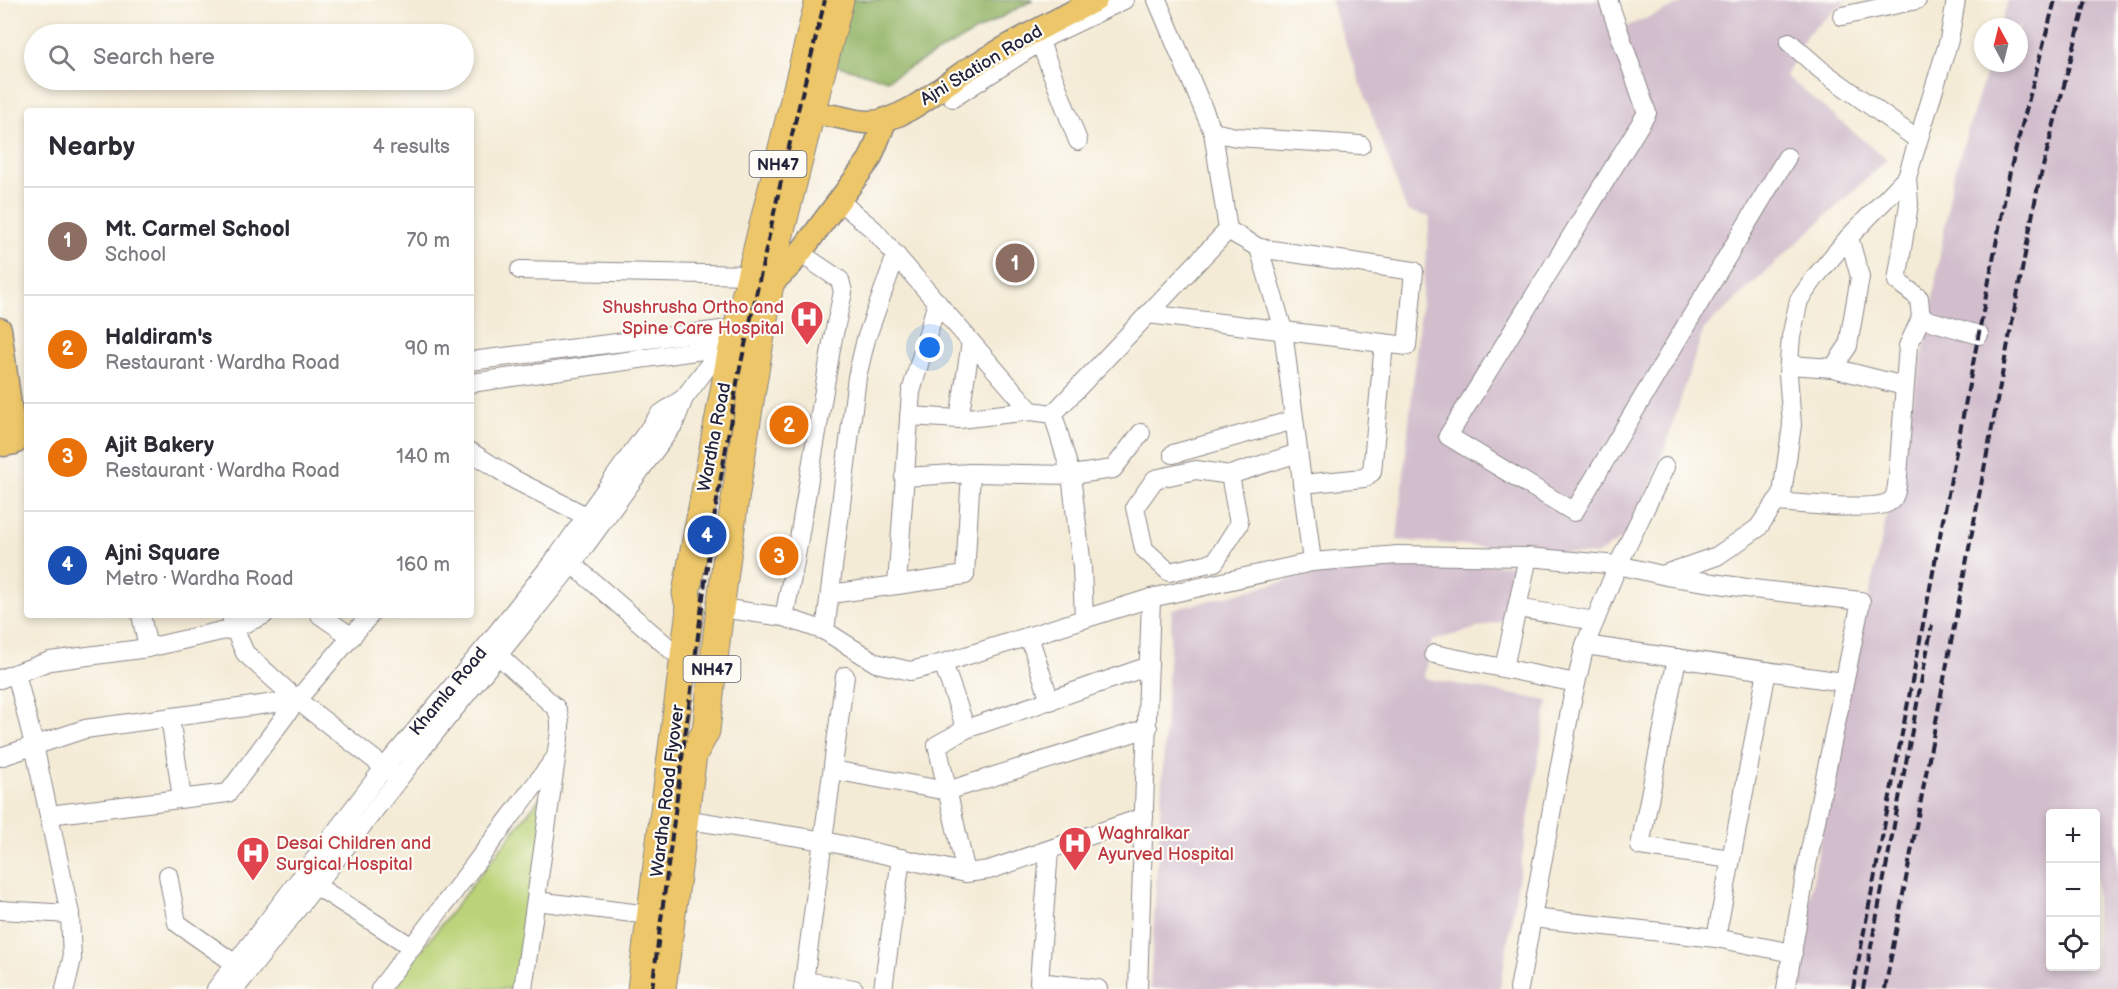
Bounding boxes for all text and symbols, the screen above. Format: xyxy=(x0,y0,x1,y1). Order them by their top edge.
north arrow xyxy=(1974,18,2028,72)
street label: Ajni Station Road xyxy=(916,21,1046,110)
search box xyxy=(24,24,474,90)
icon: search xyxy=(45,41,78,74)
text: Search here xyxy=(93,44,215,71)
text: Nearby xyxy=(48,132,135,163)
text: 4 results xyxy=(372,135,450,159)
road number: NH47 xyxy=(750,151,806,177)
text: Mt. Carmel School xyxy=(105,216,290,243)
text: 1 xyxy=(63,229,72,253)
text: 70 m xyxy=(406,229,450,253)
pin: 1 xyxy=(996,240,1034,286)
text: School xyxy=(105,243,166,267)
place label: Shushrusha Ortho and Spine Care Hospital xyxy=(602,297,784,339)
hospital icon: Shushrusha Ortho and Spine Care Hospital xyxy=(789,299,825,346)
text: Haldiram's xyxy=(105,324,212,351)
your location xyxy=(915,333,944,362)
text: 2 xyxy=(62,337,73,361)
text: 90 m xyxy=(405,337,450,361)
text: Restaurant · Wardha Road xyxy=(105,351,340,375)
street label: Wardha Road xyxy=(694,381,735,493)
pin: 2 xyxy=(770,402,808,448)
text: Ajit Bakery xyxy=(105,432,214,459)
text: 3 xyxy=(62,445,73,469)
text: 140 m xyxy=(396,445,450,469)
text: Restaurant · Wardha Road xyxy=(105,459,340,483)
pin: 4 xyxy=(688,512,726,558)
pin: 3 xyxy=(760,534,798,578)
text: Ajni Square xyxy=(105,540,220,567)
text: 4 xyxy=(62,553,73,577)
text: 160 m xyxy=(396,553,450,577)
text: Metro · Wardha Road xyxy=(105,567,294,591)
street label: Khamla Road xyxy=(405,643,491,740)
road number: NH47 xyxy=(684,656,740,682)
street label: Wardha Road Flyover xyxy=(646,703,689,878)
map controls xyxy=(2046,809,2100,971)
button: + xyxy=(2046,809,2100,863)
place label: Waghralkar Ayurved Hospital xyxy=(1098,823,1234,865)
hospital icon: Waghralkar Ayurved Hospital xyxy=(1057,825,1093,872)
place label: Desai Children and Surgical Hospital xyxy=(276,833,431,875)
hospital icon: Desai Children and Surgical Hospital xyxy=(235,835,271,882)
button: − xyxy=(2046,863,2100,917)
button: locate xyxy=(2046,917,2100,971)

